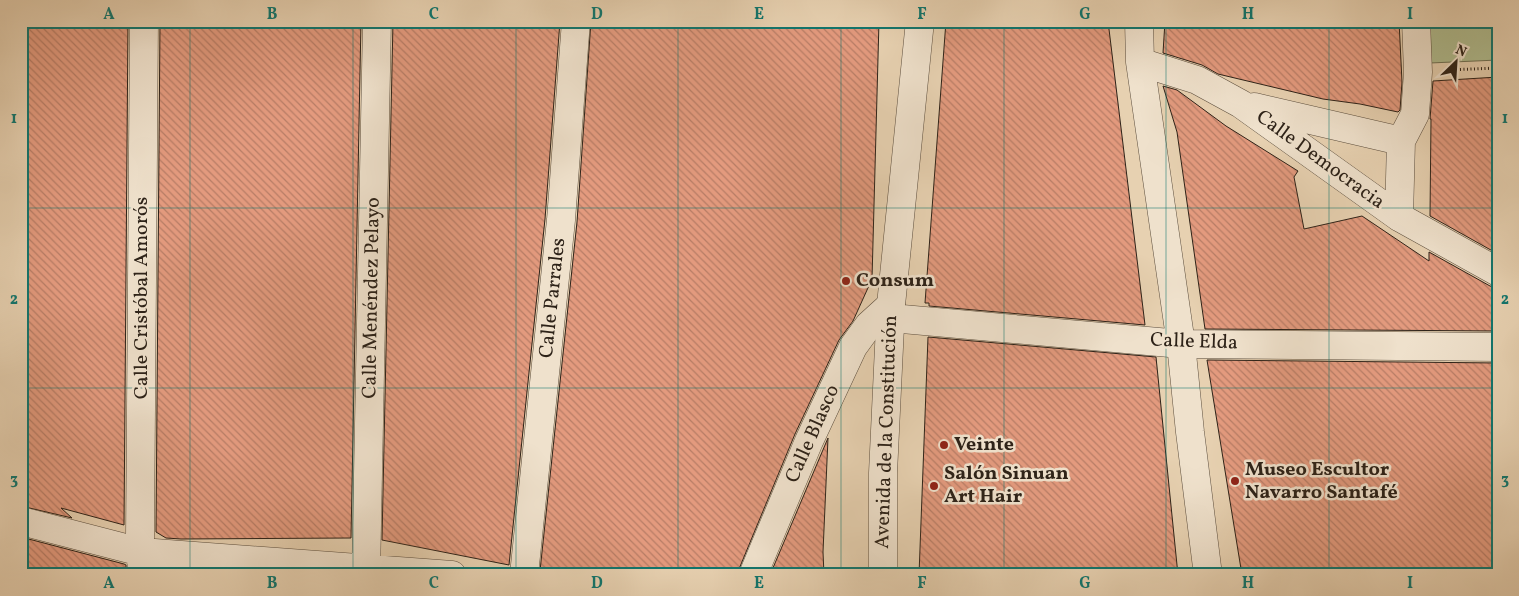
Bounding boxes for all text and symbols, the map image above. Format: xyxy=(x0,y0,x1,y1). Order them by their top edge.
text: A xyxy=(103,4,115,26)
text: B xyxy=(267,4,278,26)
text: C xyxy=(429,4,439,26)
text: D xyxy=(591,4,603,26)
text: E xyxy=(754,4,764,26)
text: F xyxy=(917,4,927,26)
text: G xyxy=(1079,4,1091,26)
text: H xyxy=(1242,4,1254,26)
text: I xyxy=(1407,4,1413,26)
north arrow xyxy=(1432,38,1482,88)
text: N xyxy=(1452,41,1469,62)
street label: Calle Democracia xyxy=(1250,104,1390,216)
text: 1 xyxy=(11,108,17,130)
text: 1 xyxy=(1502,108,1508,130)
street label: Calle Cristóbal Amorós xyxy=(128,197,156,399)
street label: Calle Menéndez Pelayo xyxy=(356,197,388,399)
street label: Calle Parrales xyxy=(533,236,573,360)
place label: Consum xyxy=(856,267,934,295)
marker: Consum xyxy=(840,275,852,287)
text: 2 xyxy=(10,289,18,311)
text: 2 xyxy=(1501,289,1509,311)
street label: Avenida de la Constitución xyxy=(869,315,905,549)
street label: Calle Elda xyxy=(1150,326,1238,358)
street label: Calle Blasco xyxy=(779,380,847,488)
place label: Veinte xyxy=(954,431,1014,459)
marker: Veinte xyxy=(938,439,950,451)
place label: Museo Escultor Navarro Santafé xyxy=(1245,456,1398,507)
place label: Salón Sinuan Art Hair xyxy=(944,460,1069,511)
text: 3 xyxy=(10,469,18,491)
text: 3 xyxy=(1501,469,1509,491)
marker: Museo Escultor Navarro Santafé xyxy=(1229,475,1241,487)
marker: Salón Sinuan Art Hair xyxy=(928,480,940,492)
text: A xyxy=(103,573,115,595)
text: B xyxy=(267,573,278,595)
text: C xyxy=(429,573,439,595)
text: D xyxy=(591,573,603,595)
text: E xyxy=(754,573,764,595)
text: F xyxy=(917,573,927,595)
text: G xyxy=(1079,573,1091,595)
text: H xyxy=(1242,573,1254,595)
text: I xyxy=(1407,573,1413,595)

